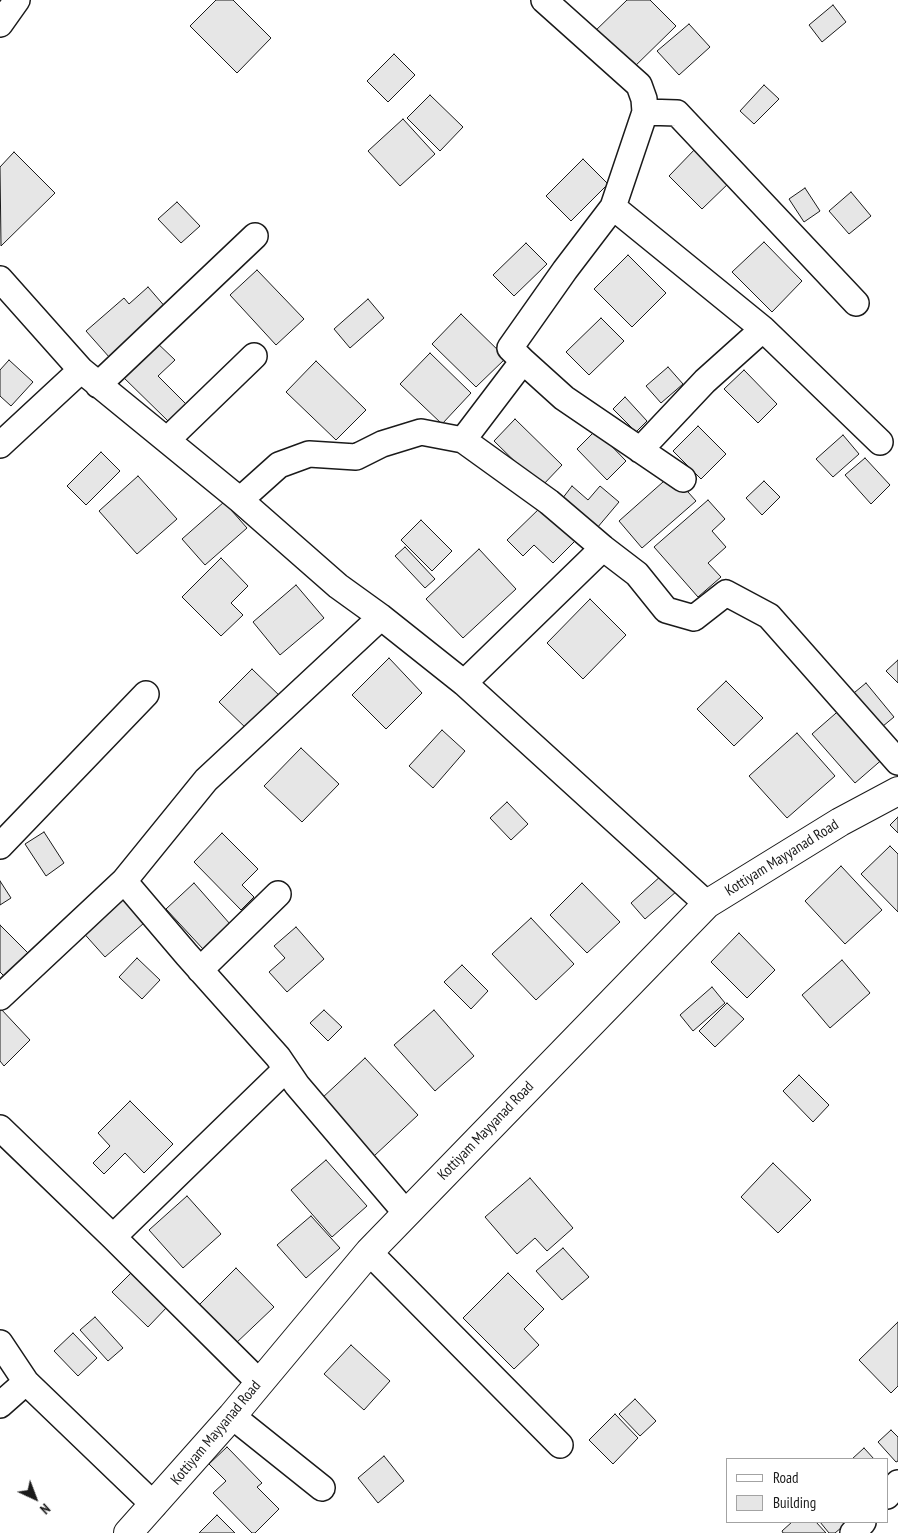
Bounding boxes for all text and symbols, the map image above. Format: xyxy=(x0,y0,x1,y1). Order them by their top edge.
street label: Kottiyam Mayyanad Road xyxy=(722,816,842,900)
street label: Kottiyam Mayyanad Road xyxy=(434,1078,538,1184)
street label: Kottiyam Mayyanad Road xyxy=(167,1377,265,1489)
legend xyxy=(726,1458,888,1523)
text: Road xyxy=(773,1468,799,1487)
north arrow xyxy=(10,1473,60,1523)
text: Building xyxy=(773,1493,816,1512)
text: N xyxy=(36,1500,54,1518)

